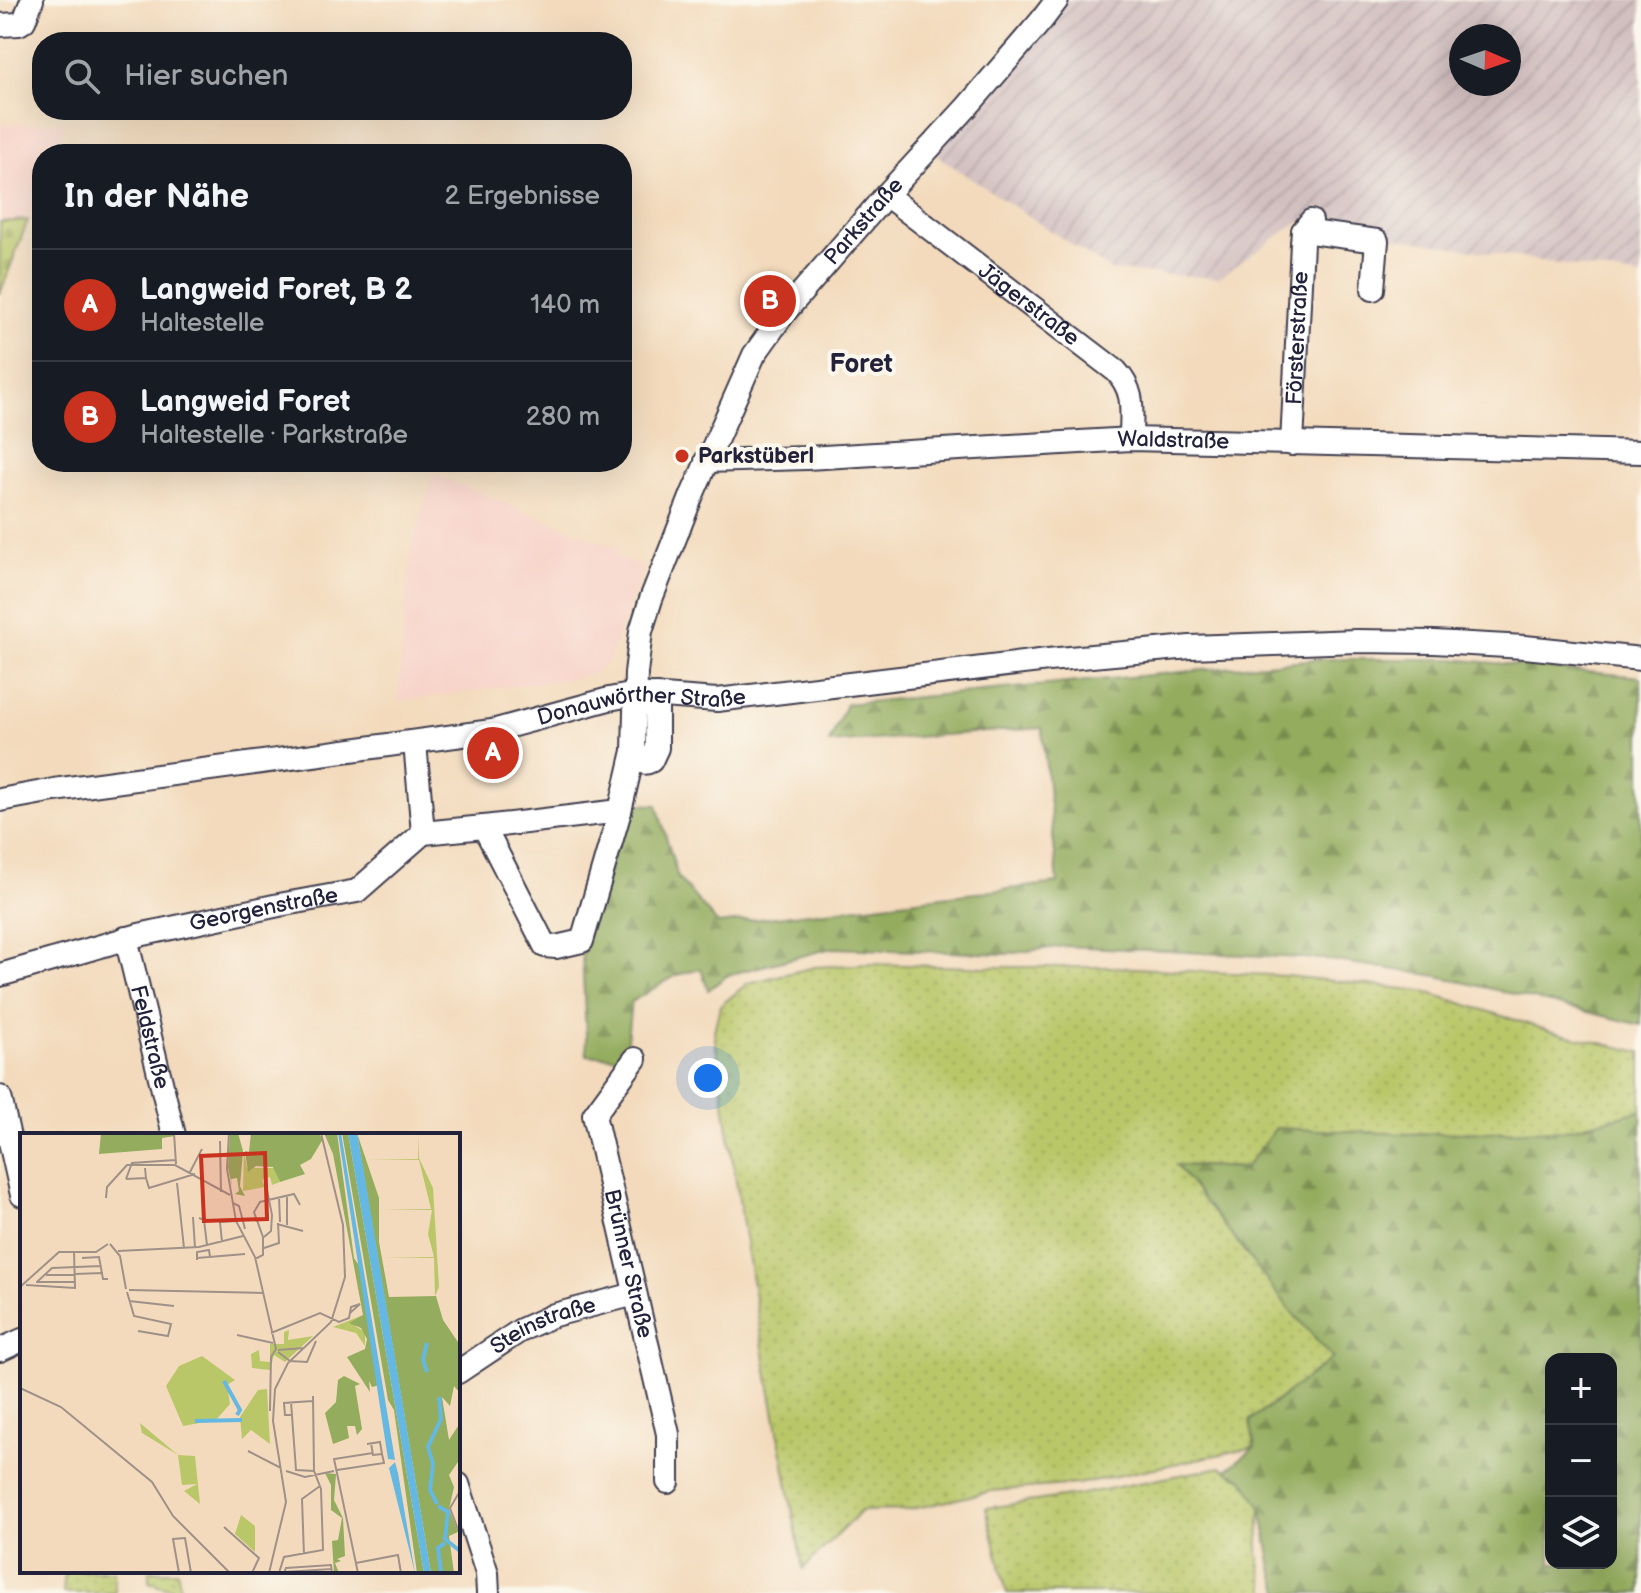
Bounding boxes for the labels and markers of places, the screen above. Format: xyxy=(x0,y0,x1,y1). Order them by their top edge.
pin: B xyxy=(744,271,796,331)
place label: Parkstüberl xyxy=(698,443,814,470)
marker: Parkstüberl xyxy=(673,447,691,465)
pin: A xyxy=(467,723,519,783)

